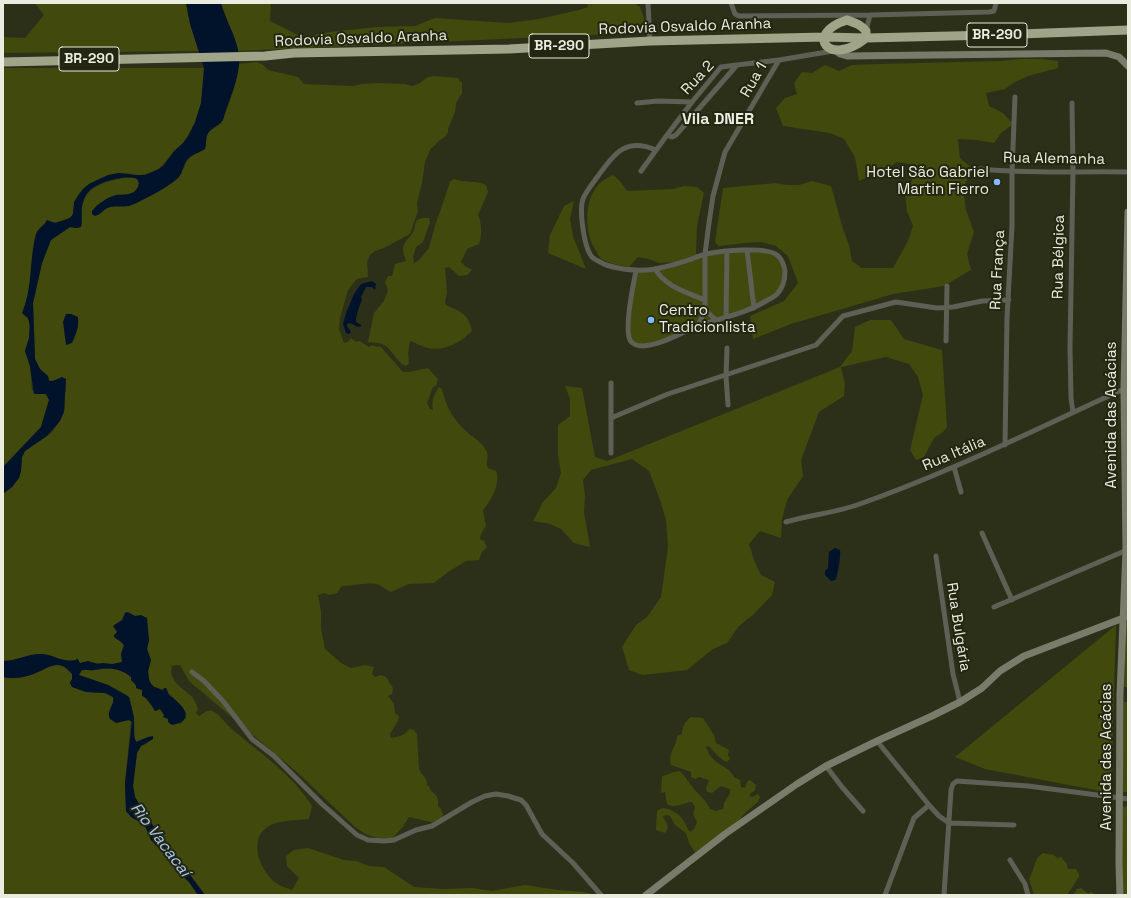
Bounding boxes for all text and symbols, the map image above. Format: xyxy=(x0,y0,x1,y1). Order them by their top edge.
street label: Rodovia Osvaldo Aranha xyxy=(598,15,772,39)
road number: BR-290 xyxy=(967,23,1027,47)
street label: Rodovia Osvaldo Aranha xyxy=(274,27,448,51)
road number: BR-290 xyxy=(529,34,589,58)
road number: BR-290 xyxy=(59,47,119,71)
street label: Rua 2 xyxy=(678,57,718,99)
street label: Rua 1 xyxy=(737,59,771,101)
district label: Vila DNER xyxy=(682,110,754,130)
street label: Rua Alemanha xyxy=(1003,149,1105,169)
place label: Hotel São Gabriel Martin Fierro xyxy=(866,164,989,199)
marker: Hotel São Gabriel Martin Fierro xyxy=(992,177,1002,187)
street label: Rua Bélgica xyxy=(1049,215,1069,299)
street label: Rua França xyxy=(987,230,1009,310)
place label: Centro Tradicionlista xyxy=(659,302,756,337)
marker: Centro Tradicionlista xyxy=(646,315,656,325)
street label: Avenida das Acácias xyxy=(1103,342,1121,488)
street label: Rua Itália xyxy=(920,433,988,475)
street label: Rua Bulgária xyxy=(942,581,974,673)
street label: Avenida das Acácias xyxy=(1098,684,1116,830)
water label: Rio Vacacaí xyxy=(126,799,194,881)

